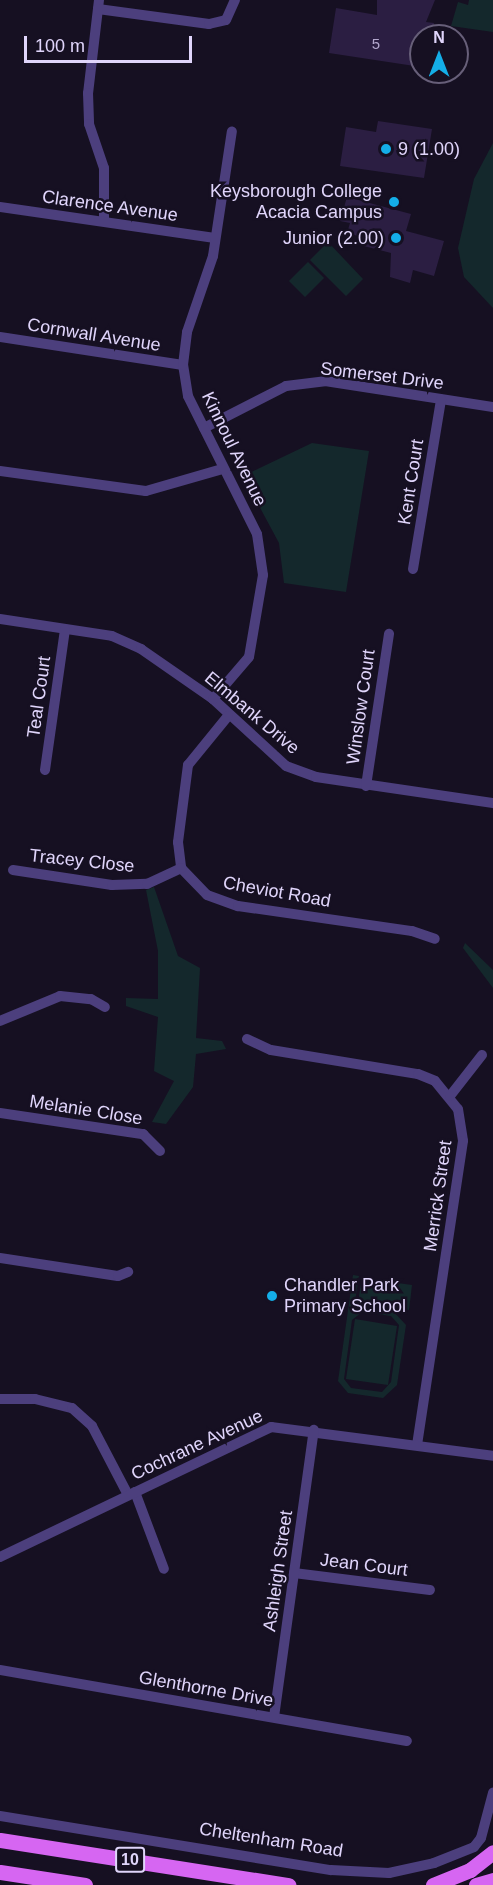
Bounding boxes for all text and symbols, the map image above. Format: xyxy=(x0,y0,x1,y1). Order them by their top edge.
scale bar xyxy=(27,24,195,62)
north arrow xyxy=(409,24,469,84)
text: N xyxy=(433,29,445,46)
house number: 5 xyxy=(372,35,380,53)
text: 100 m xyxy=(35,36,85,56)
place label: 9 (1.00) xyxy=(398,138,460,160)
marker: 9 (1.00) xyxy=(379,142,393,156)
place label: Keysborough College Acacia Campus xyxy=(210,181,382,224)
street label: Clarence Avenue xyxy=(40,186,180,226)
marker: Keysborough College Acacia Campus xyxy=(387,195,401,209)
place label: Junior (2.00) xyxy=(283,227,384,249)
marker: Junior (2.00) xyxy=(389,231,403,245)
street label: Cornwall Avenue xyxy=(25,314,163,356)
street label: Somerset Drive xyxy=(319,358,445,394)
street label: Kinnoul Avenue xyxy=(197,388,271,510)
street label: Kent Court xyxy=(394,438,428,526)
street label: Winslow Court xyxy=(342,648,380,766)
street label: Teal Court xyxy=(23,655,55,739)
street label: Elmbank Drive xyxy=(200,667,304,759)
street label: Tracey Close xyxy=(28,845,136,877)
street label: Cheviot Road xyxy=(221,872,333,912)
street label: Melanie Close xyxy=(28,1090,144,1130)
street label: Merrick Street xyxy=(420,1139,456,1253)
place label: Chandler Park Primary School xyxy=(284,1275,406,1318)
marker: Chandler Park Primary School xyxy=(265,1289,279,1303)
street label: Cochrane Avenue xyxy=(127,1405,267,1485)
street label: Ashleigh Street xyxy=(259,1509,297,1633)
street label: Jean Court xyxy=(319,1549,409,1581)
street label: Glenthorne Drive xyxy=(137,1667,275,1711)
street label: Cheltenham Road xyxy=(198,1818,344,1862)
road number: 10 xyxy=(115,1847,145,1873)

